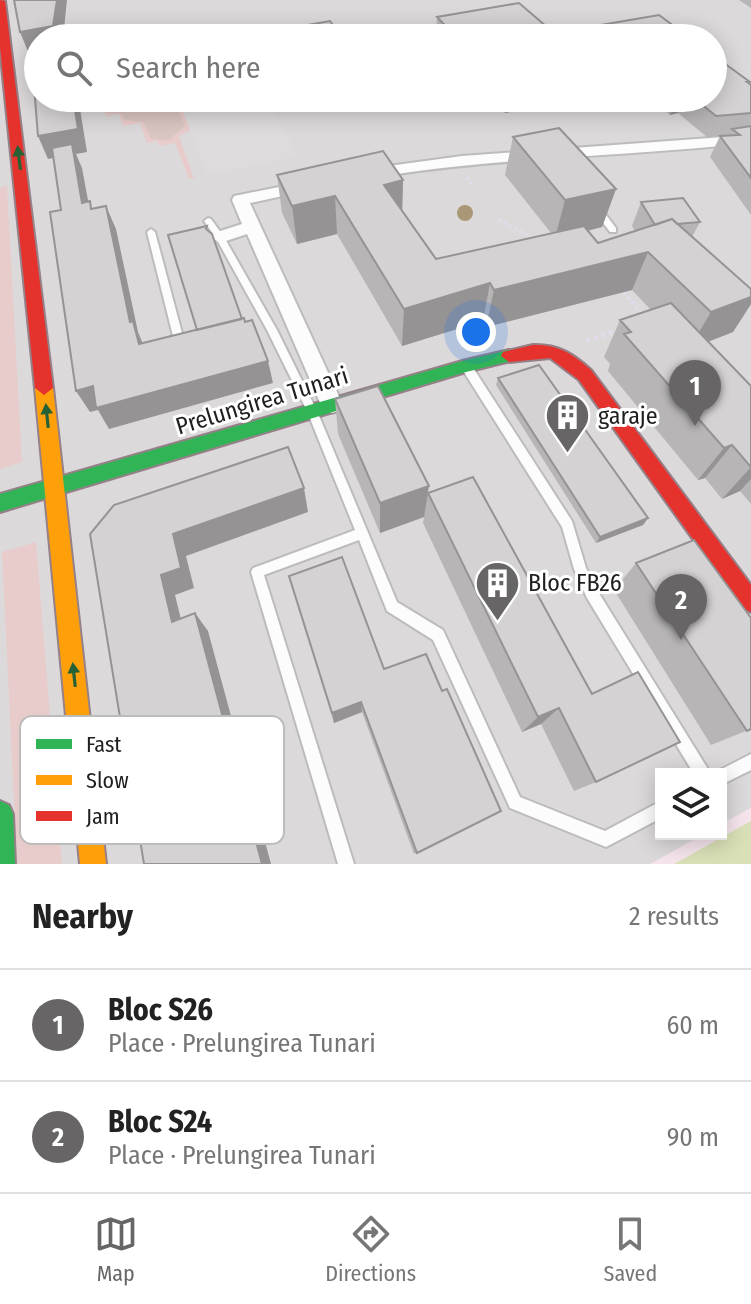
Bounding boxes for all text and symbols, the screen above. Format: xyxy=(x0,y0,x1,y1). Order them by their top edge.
search box xyxy=(24,24,727,112)
icon: search xyxy=(52,46,96,90)
text: Search here xyxy=(116,50,261,86)
one-way arrow xyxy=(12,145,25,170)
your location xyxy=(456,312,496,352)
pin: 1 xyxy=(669,360,721,426)
street label: Prelungirea Tunari xyxy=(172,361,352,441)
building icon: garaje xyxy=(543,392,591,455)
place label: garaje xyxy=(598,402,658,430)
one-way arrow xyxy=(41,403,54,428)
building icon: Bloc FB26 xyxy=(473,559,521,622)
place label: Bloc FB26 xyxy=(528,569,622,597)
pin: 2 xyxy=(655,574,707,640)
one-way arrow xyxy=(68,662,81,687)
legend xyxy=(20,716,284,844)
text: Fast xyxy=(86,731,122,758)
text: Slow xyxy=(86,767,129,794)
map controls xyxy=(655,768,727,840)
button: layers xyxy=(655,768,727,840)
text: Jam xyxy=(86,803,120,830)
text: Nearby xyxy=(32,896,133,937)
text: 2 results xyxy=(629,901,719,932)
text: Bloc S26 xyxy=(108,992,213,1028)
text: 1 xyxy=(53,1010,64,1041)
text: 60 m xyxy=(666,1010,719,1041)
text: Place · Prelungirea Tunari xyxy=(108,1028,376,1059)
text: Bloc S24 xyxy=(108,1104,212,1140)
text: 2 xyxy=(52,1122,64,1153)
text: 90 m xyxy=(667,1122,719,1153)
text: Place · Prelungirea Tunari xyxy=(108,1140,376,1171)
tab: Map xyxy=(94,1212,138,1287)
tab: Directions xyxy=(325,1212,416,1287)
tab: Saved xyxy=(604,1212,657,1287)

